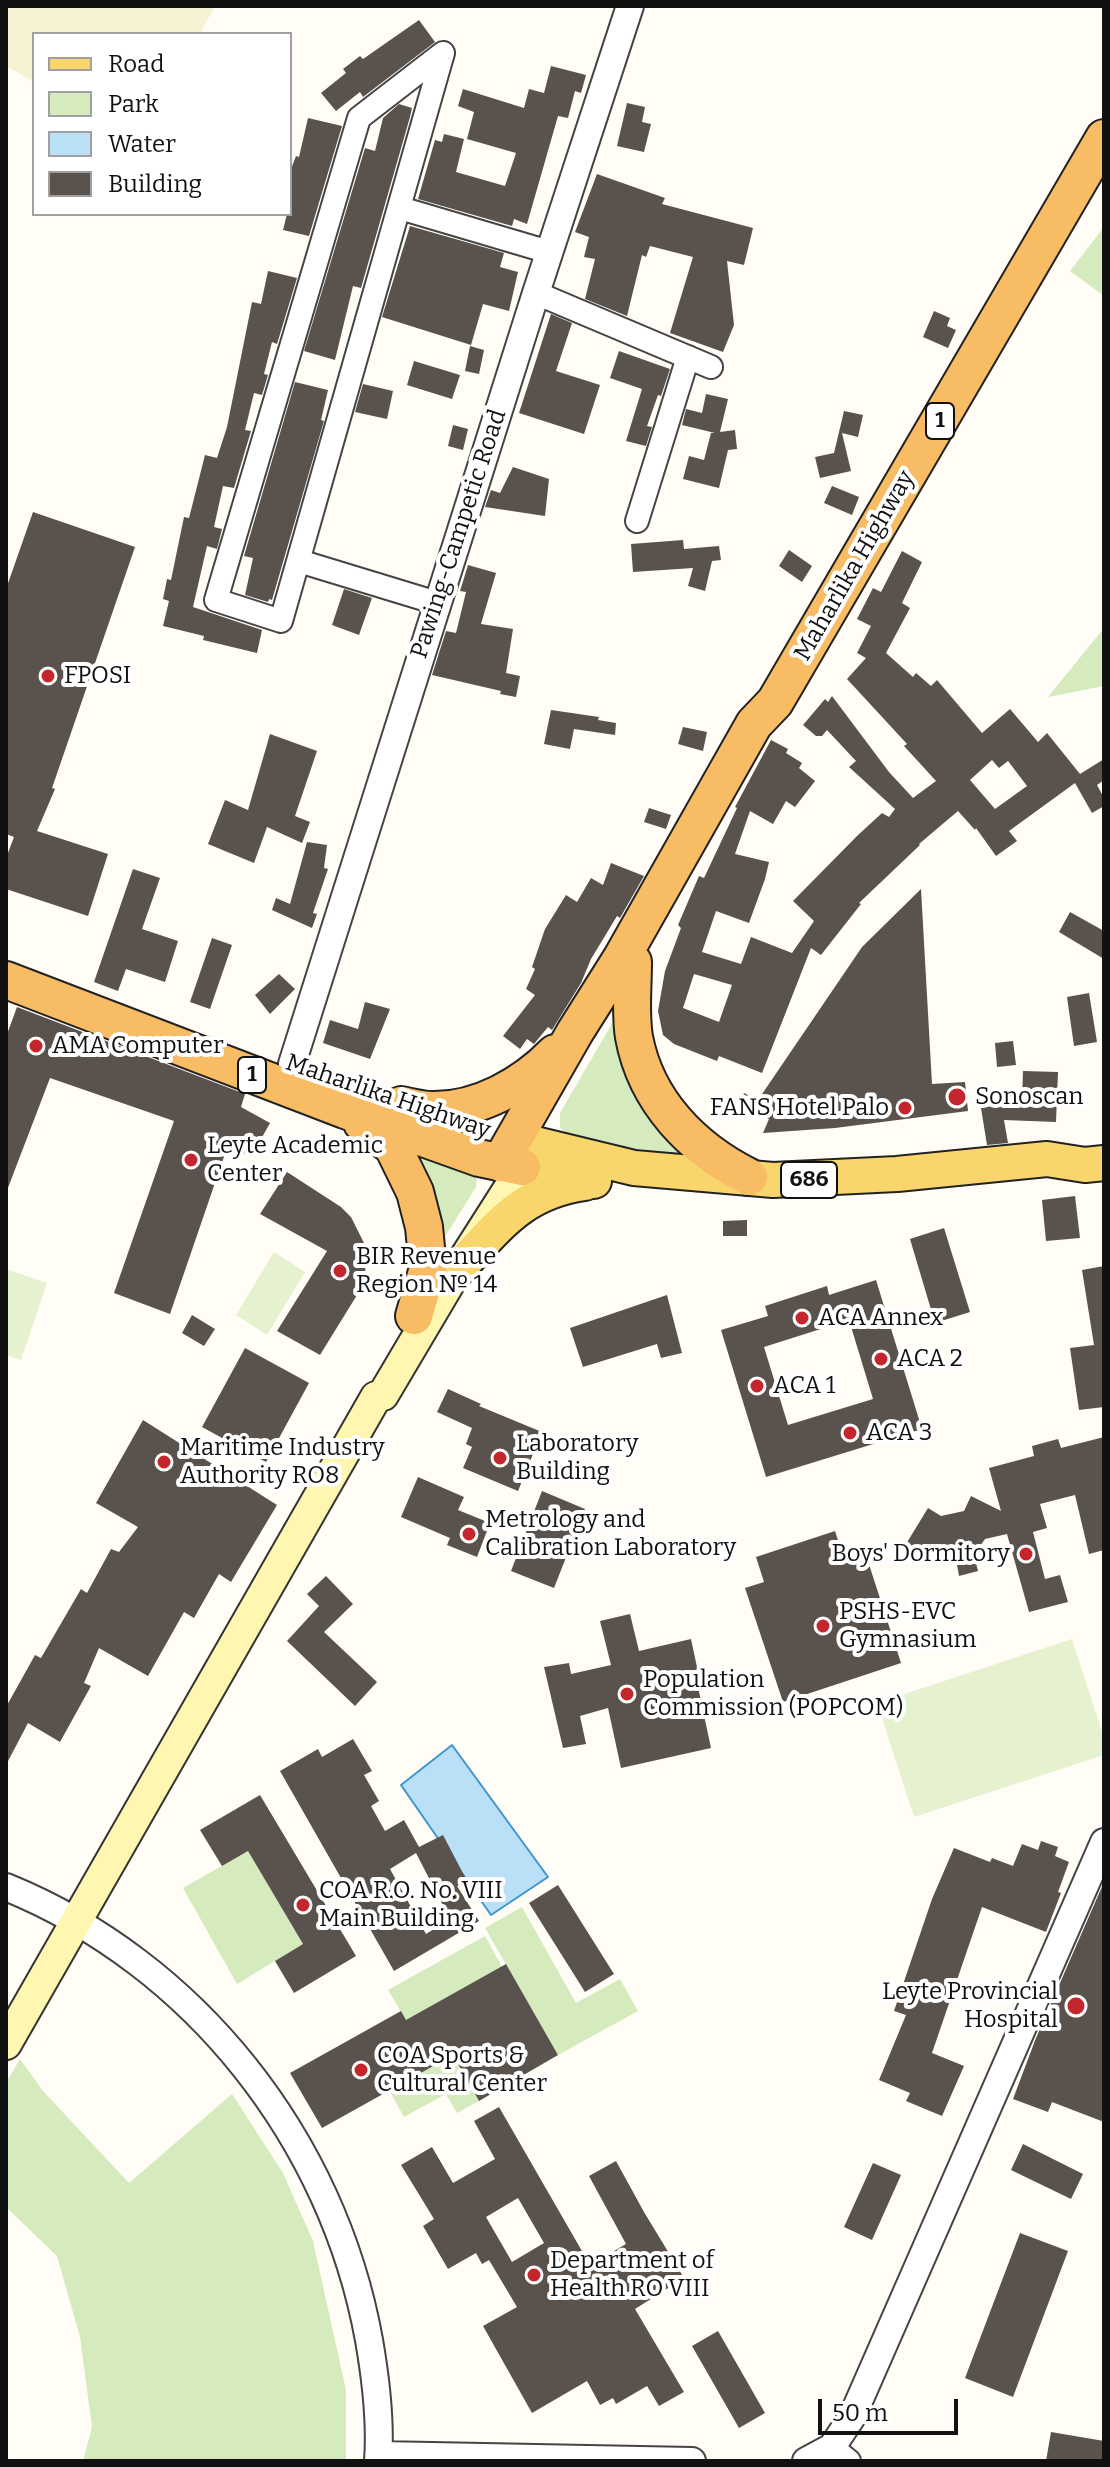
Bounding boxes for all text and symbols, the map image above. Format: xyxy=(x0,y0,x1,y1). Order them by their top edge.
legend xyxy=(32,32,292,216)
text: Road xyxy=(108,50,164,78)
text: Park xyxy=(108,90,159,118)
text: Water xyxy=(108,130,176,158)
text: Building xyxy=(108,170,202,198)
road number: 1 xyxy=(926,403,954,439)
street label: Pawing-Campetic Road xyxy=(405,406,513,662)
street label: Maharlika Highway xyxy=(789,466,921,666)
place label: FPOSI xyxy=(64,662,131,690)
marker: FPOSI xyxy=(39,667,57,685)
place label: AMA Computer xyxy=(52,1032,224,1060)
marker: AMA Computer xyxy=(27,1037,45,1055)
street label: Maharlika Highway xyxy=(282,1048,494,1146)
road number: 1 xyxy=(238,1057,266,1093)
place label: Sonoscan xyxy=(975,1083,1084,1111)
marker: Sonoscan xyxy=(946,1086,968,1108)
place label: FANS Hotel Palo xyxy=(710,1094,889,1122)
marker: FANS Hotel Palo xyxy=(896,1099,914,1117)
place label: Leyte Academic Center xyxy=(207,1132,383,1188)
marker: Leyte Academic Center xyxy=(182,1151,200,1169)
road number: 686 xyxy=(781,1162,837,1198)
place label: BIR Revenue Region № 14 xyxy=(356,1243,497,1299)
marker: BIR Revenue Region № 14 xyxy=(331,1262,349,1280)
place label: ACA Annex xyxy=(818,1304,943,1332)
marker: ACA Annex xyxy=(793,1309,811,1327)
place label: ACA 2 xyxy=(897,1345,963,1373)
marker: ACA 2 xyxy=(872,1350,890,1368)
place label: ACA 1 xyxy=(773,1372,836,1400)
marker: ACA 1 xyxy=(748,1377,766,1395)
place label: ACA 3 xyxy=(866,1419,932,1447)
marker: ACA 3 xyxy=(841,1424,859,1442)
place label: Laboratory Building xyxy=(516,1430,639,1486)
place label: Maritime Industry Authority RO8 xyxy=(180,1434,385,1490)
marker: Laboratory Building xyxy=(491,1449,509,1467)
marker: Maritime Industry Authority RO8 xyxy=(155,1453,173,1471)
place label: Metrology and Calibration Laboratory xyxy=(485,1506,736,1562)
marker: Metrology and Calibration Laboratory xyxy=(460,1525,478,1543)
place label: Boys' Dormitory xyxy=(832,1540,1010,1568)
marker: Boys' Dormitory xyxy=(1017,1545,1035,1563)
place label: PSHS-EVC Gymnasium xyxy=(839,1598,976,1654)
marker: PSHS-EVC Gymnasium xyxy=(814,1617,832,1635)
place label: Population Commission (POPCOM) xyxy=(643,1666,903,1722)
marker: Population Commission (POPCOM) xyxy=(618,1685,636,1703)
place label: COA R.O. No. VIII Main Building xyxy=(319,1877,503,1933)
marker: COA R.O. No. VIII Main Building xyxy=(294,1896,312,1914)
place label: Leyte Provincial Hospital xyxy=(882,1978,1058,2034)
marker: Leyte Provincial Hospital xyxy=(1065,1995,1087,2017)
place label: COA Sports & Cultural Center xyxy=(377,2042,547,2098)
marker: COA Sports & Cultural Center xyxy=(352,2061,370,2079)
place label: Department of Health RO VIII xyxy=(550,2247,714,2303)
marker: Department of Health RO VIII xyxy=(525,2266,543,2284)
scale bar xyxy=(822,2383,962,2433)
text: 50 m xyxy=(832,2399,888,2427)

